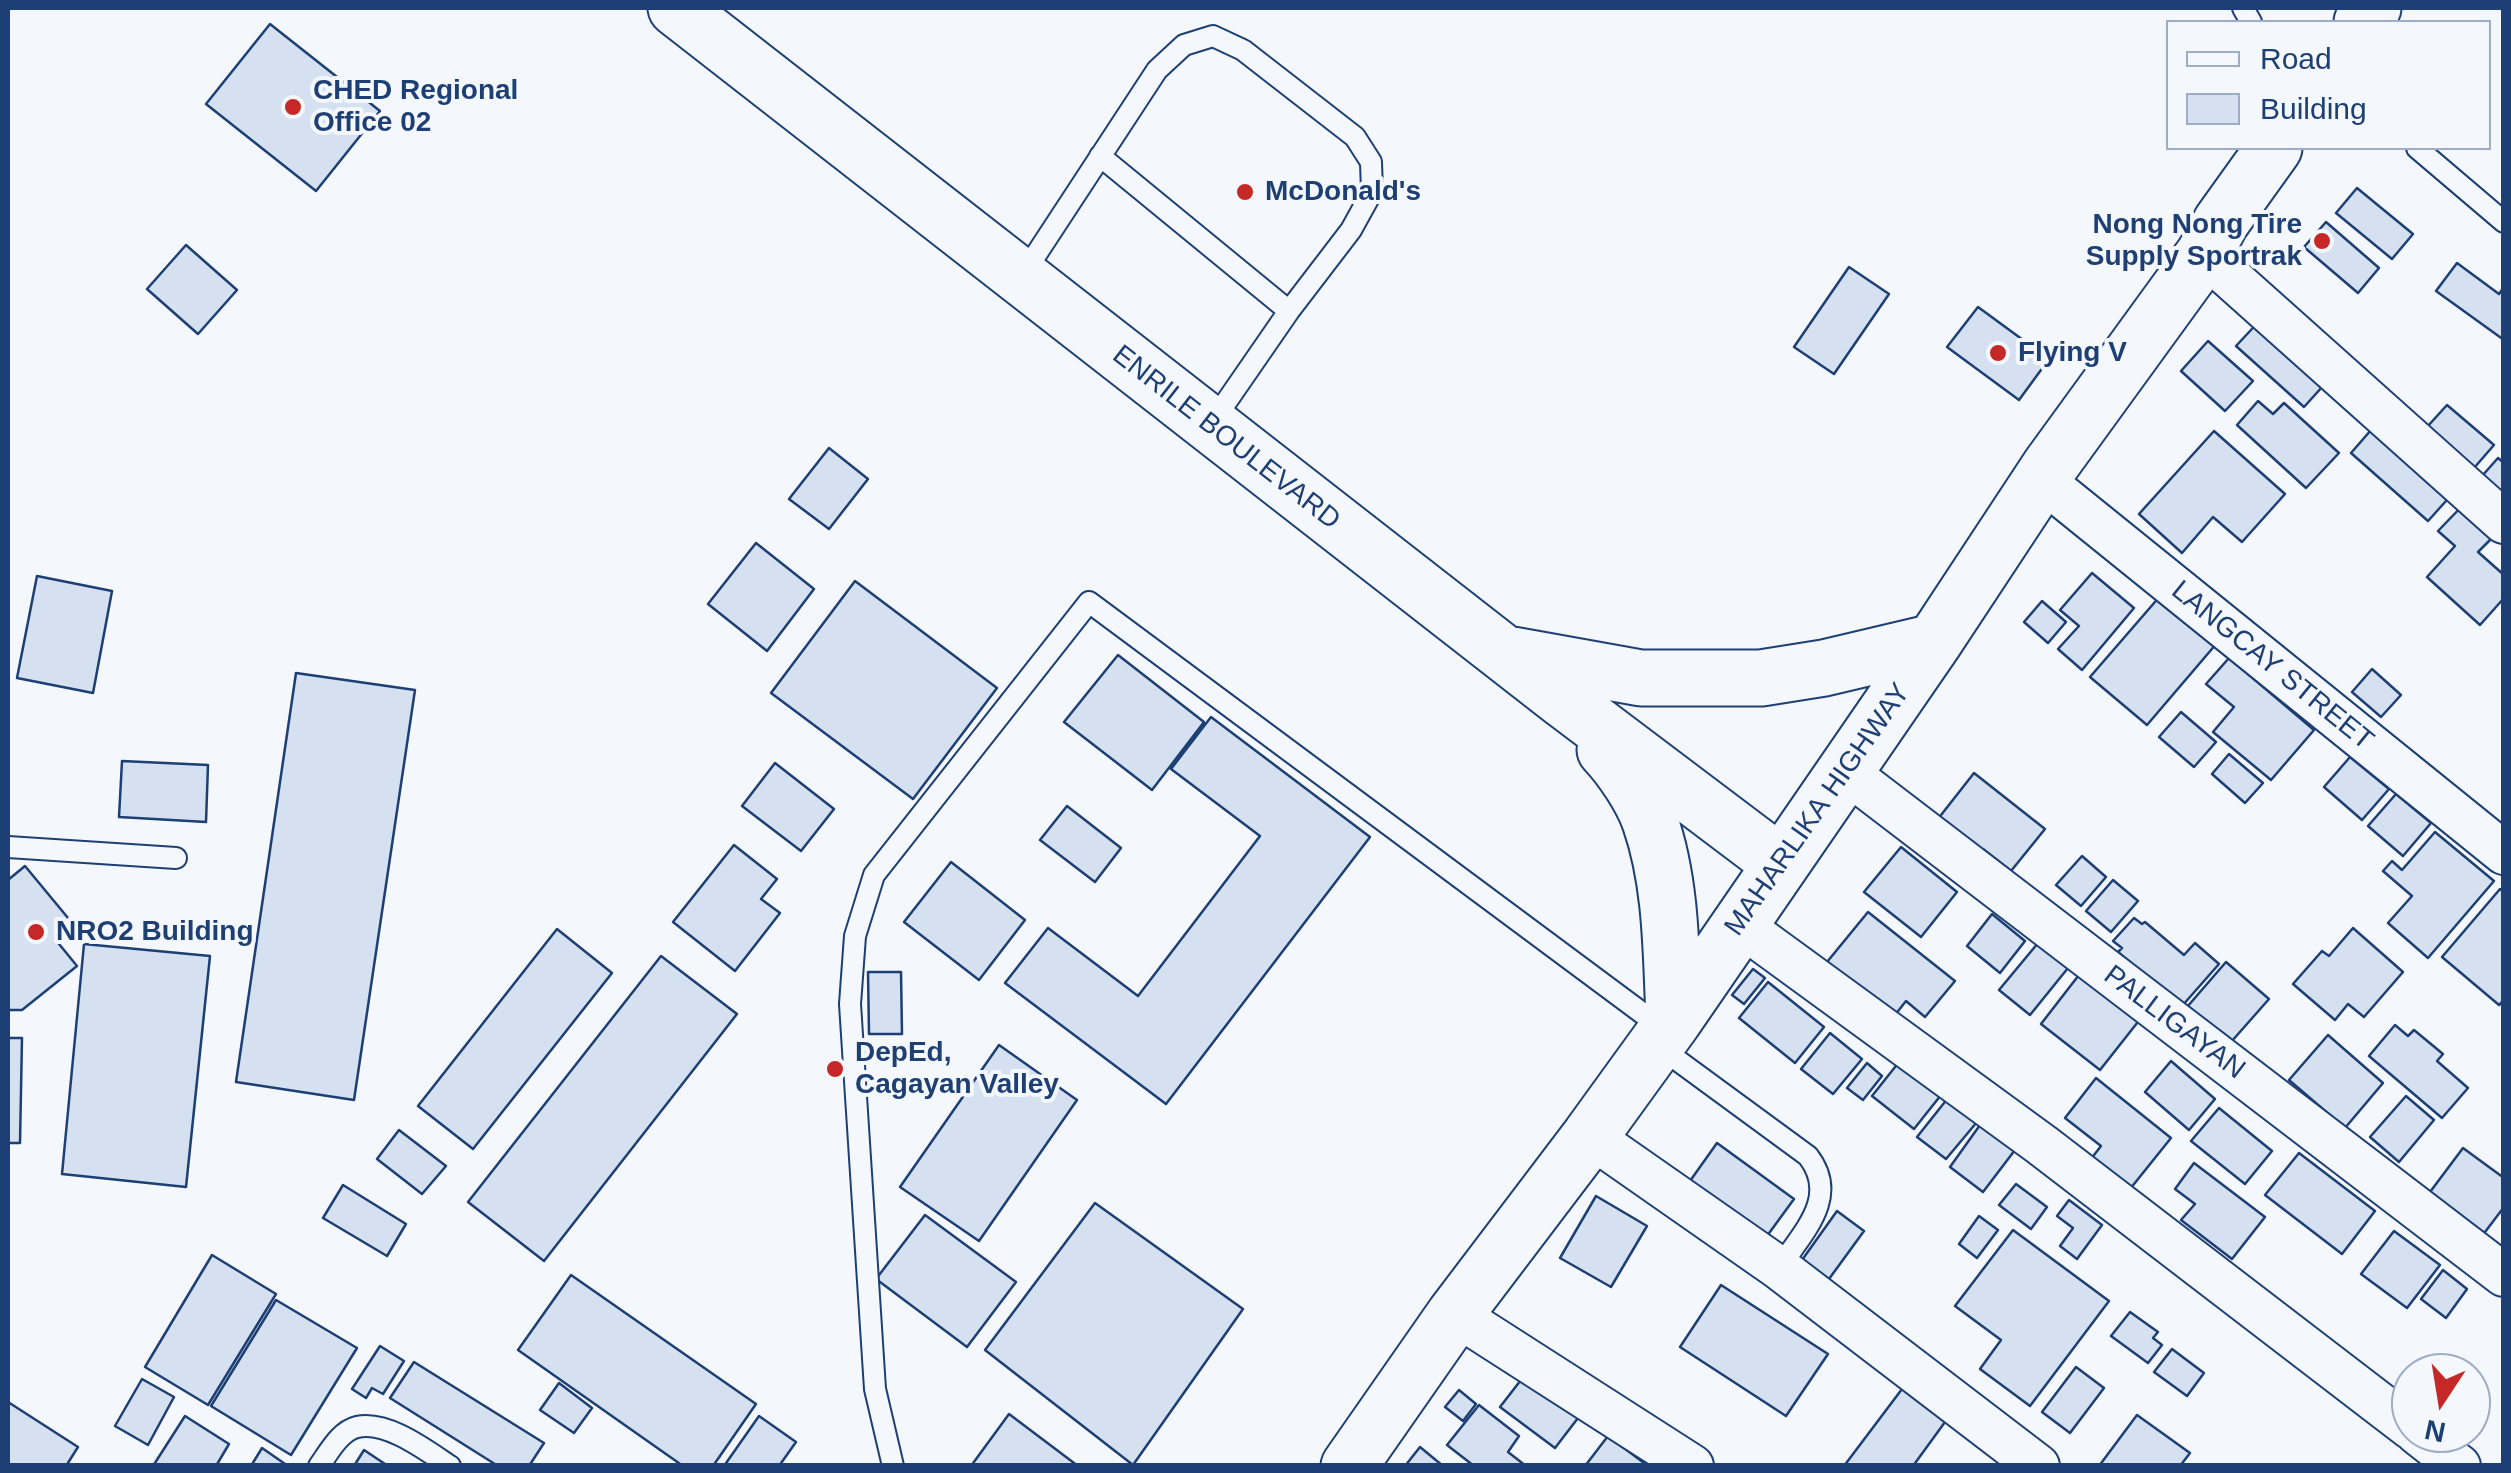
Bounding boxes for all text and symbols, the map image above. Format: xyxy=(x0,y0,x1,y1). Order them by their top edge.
legend xyxy=(2166,20,2491,150)
text: Road xyxy=(2260,42,2332,75)
place label: CHED Regional Office 02 xyxy=(313,74,518,140)
text: Building xyxy=(2260,92,2367,125)
marker: CHED Regional Office 02 xyxy=(282,96,304,118)
place label: McDonald's xyxy=(1265,175,1421,209)
marker: McDonald's xyxy=(1234,181,1256,203)
place label: Nong Nong Tire Supply Sportrak xyxy=(2086,208,2302,274)
marker: Nong Nong Tire Supply Sportrak xyxy=(2311,230,2333,252)
place label: Flying V xyxy=(2018,336,2127,370)
street label: ENRILE BOULEVARD xyxy=(1106,339,1346,537)
marker: Flying V xyxy=(1987,342,2009,364)
street label: LANGCAY STREET xyxy=(2164,574,2380,758)
street label: MAHARLIKA HIGHWAY xyxy=(1718,677,1918,943)
place label: NRO2 Building xyxy=(56,915,254,949)
marker: NRO2 Building xyxy=(25,921,47,943)
street label: PALLIGAYAN xyxy=(2097,959,2251,1087)
place label: DepEd, Cagayan Valley xyxy=(855,1036,1059,1102)
marker: DepEd, Cagayan Valley xyxy=(824,1058,846,1080)
north arrow xyxy=(2391,1353,2491,1453)
text: N xyxy=(2422,1414,2448,1448)

